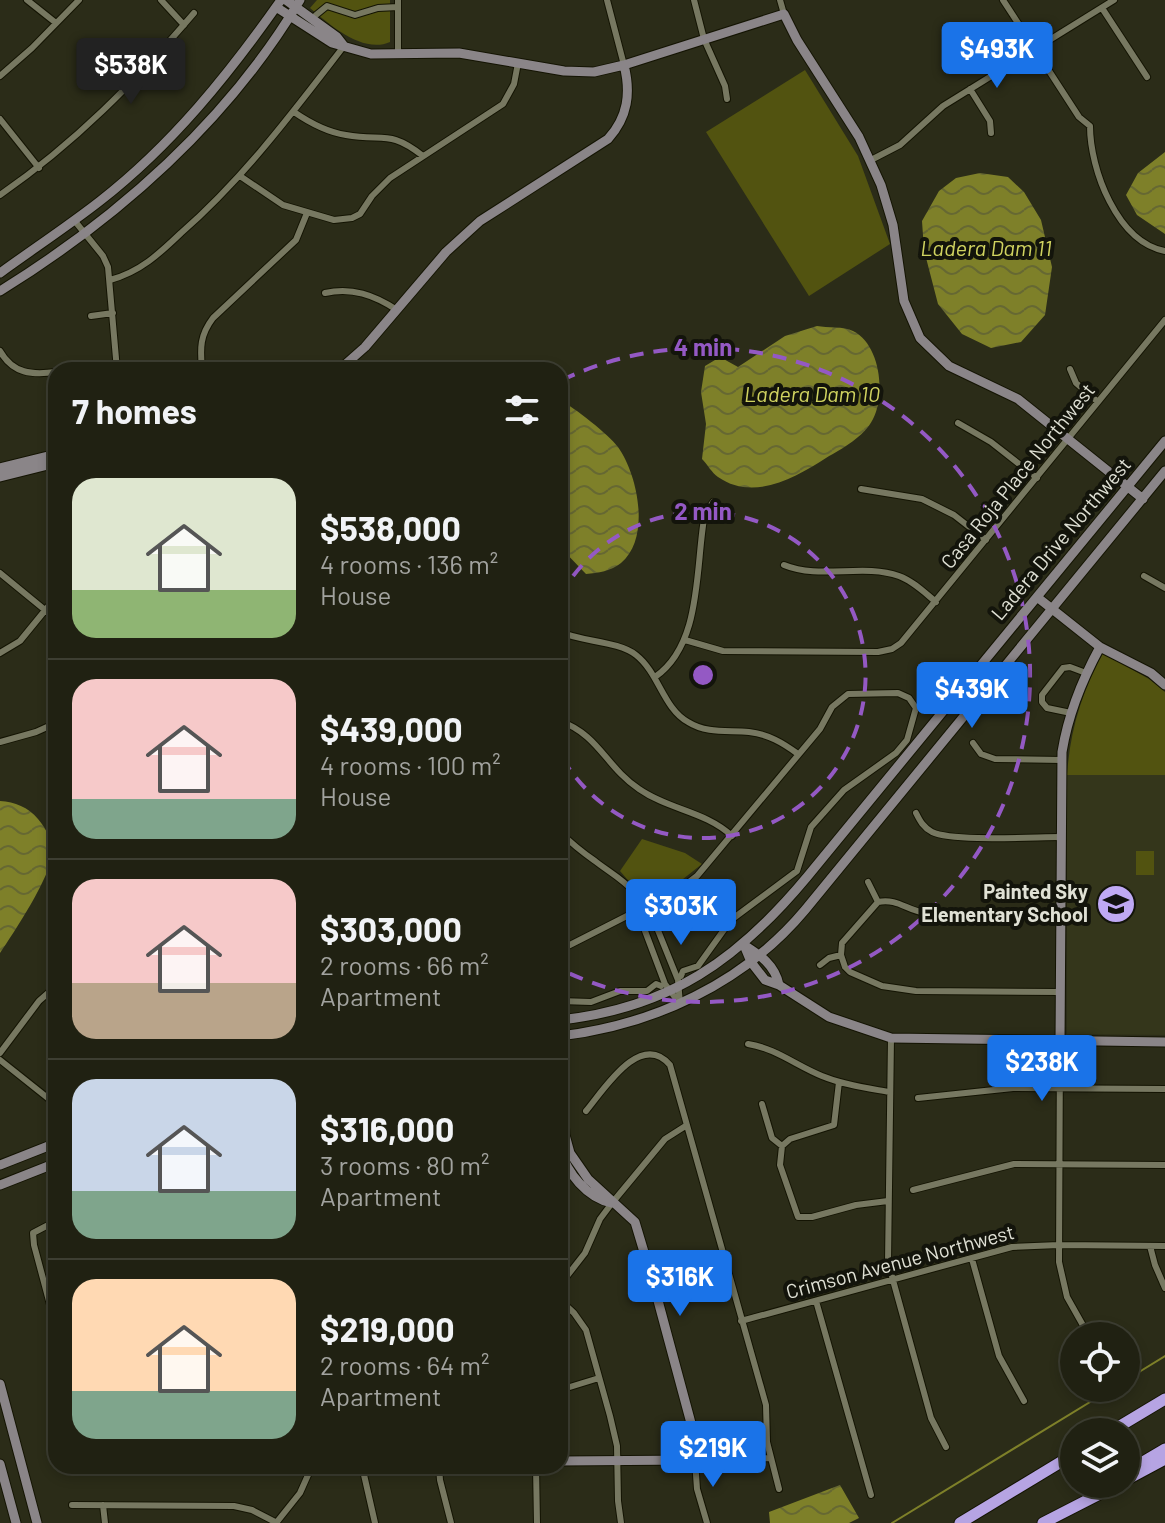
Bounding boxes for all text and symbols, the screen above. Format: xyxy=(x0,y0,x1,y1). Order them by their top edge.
pin: $493K xyxy=(941,22,1053,90)
text: $493K xyxy=(960,32,1034,63)
pin: $538K xyxy=(75,38,187,106)
text: $538K xyxy=(94,48,168,79)
water label: Ladera Dam 11 xyxy=(920,234,1052,260)
text: 4 min xyxy=(674,332,732,361)
street label: Casa Roja Place Northwest xyxy=(935,378,1099,573)
water label: Ladera Dam 10 xyxy=(744,380,880,406)
icon: filters xyxy=(500,388,544,432)
text: 7 homes xyxy=(72,390,197,431)
street label: Ladera Drive Northwest xyxy=(985,452,1135,624)
text: 2 min xyxy=(674,496,732,525)
text: $538,000 xyxy=(320,507,461,548)
icon: home xyxy=(136,510,232,606)
text: 4 rooms · 136 m² xyxy=(320,548,498,579)
text: House xyxy=(320,579,391,610)
centre of rings xyxy=(689,661,717,689)
pin: $439K xyxy=(916,662,1028,730)
text: $439K xyxy=(935,672,1009,703)
text: $439,000 xyxy=(320,708,463,749)
icon: home xyxy=(136,711,232,807)
text: 4 rooms · 100 m² xyxy=(320,749,501,780)
text: House xyxy=(320,780,391,811)
pin: $303K xyxy=(625,879,737,947)
place label: Painted Sky Elementary School xyxy=(921,879,1088,926)
school or university icon: Painted Sky Elementary School xyxy=(1095,883,1137,925)
text: $303K xyxy=(644,889,718,920)
text: $303,000 xyxy=(320,908,462,949)
icon: home xyxy=(136,911,232,1007)
text: 2 rooms · 66 m² xyxy=(320,949,489,980)
text: Apartment xyxy=(320,980,441,1011)
pin: $238K xyxy=(986,1035,1098,1103)
text: $238K xyxy=(1005,1045,1079,1076)
text: $316,000 xyxy=(320,1108,454,1149)
icon: home xyxy=(136,1111,232,1207)
text: 3 rooms · 80 m² xyxy=(320,1149,490,1180)
text: Apartment xyxy=(320,1180,441,1211)
street label: Crimson Avenue Northwest xyxy=(783,1219,1016,1303)
pin: $316K xyxy=(624,1250,736,1318)
text: $316K xyxy=(646,1260,714,1291)
text: $219,000 xyxy=(320,1308,455,1349)
icon: home xyxy=(136,1311,232,1407)
map controls xyxy=(1060,1322,1140,1498)
button: locate xyxy=(1060,1322,1140,1402)
text: 2 rooms · 64 m² xyxy=(320,1349,490,1380)
text: Apartment xyxy=(320,1380,441,1411)
button: layers xyxy=(1060,1418,1140,1498)
pin: $219K xyxy=(657,1421,769,1489)
text: $219K xyxy=(679,1431,747,1462)

